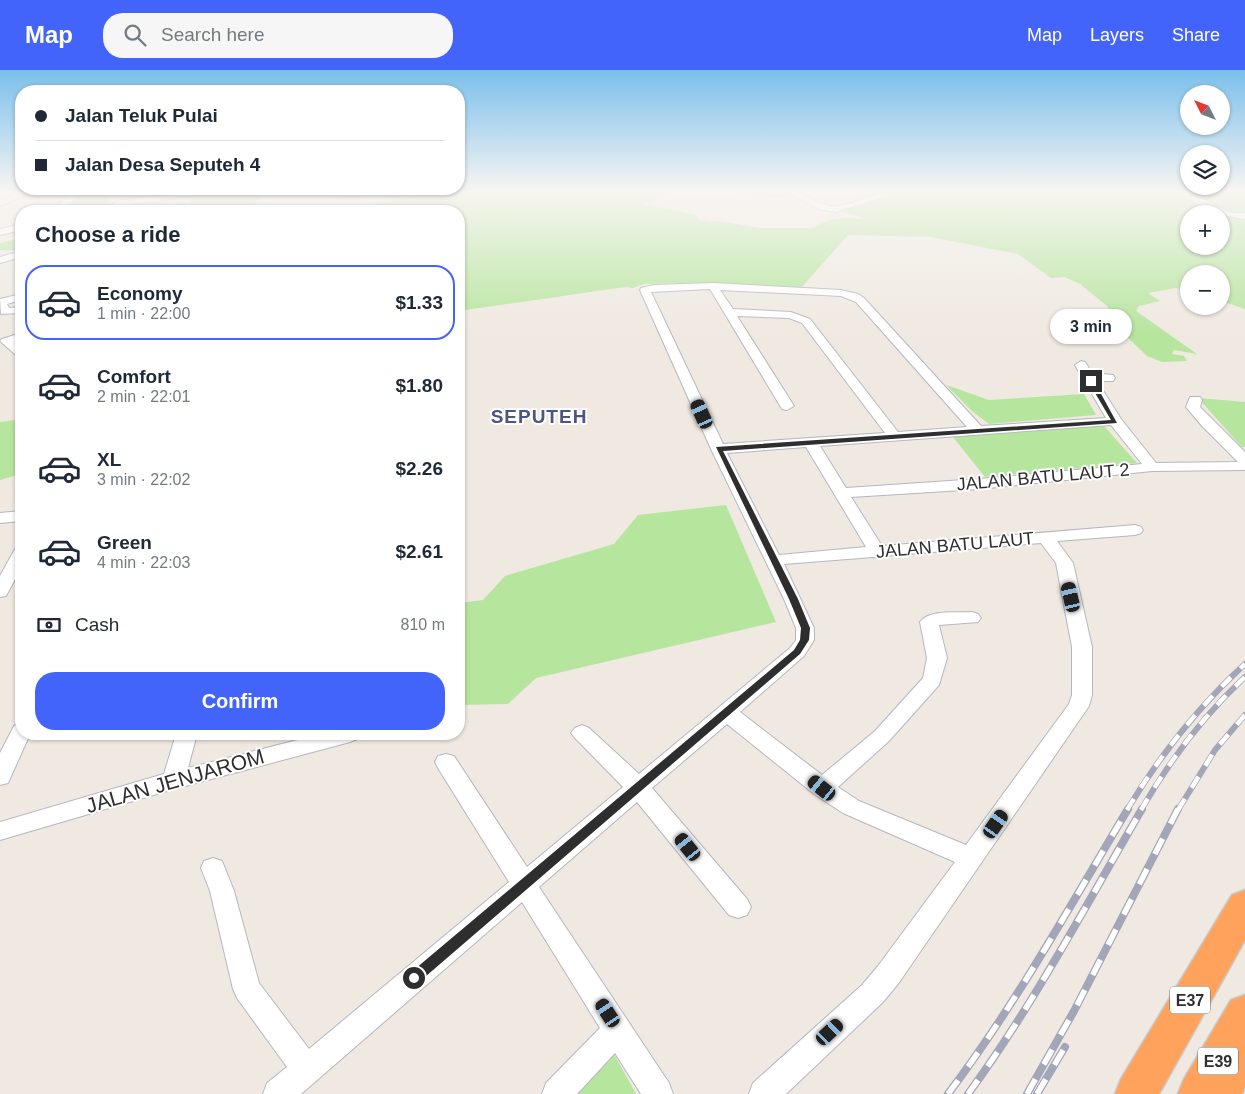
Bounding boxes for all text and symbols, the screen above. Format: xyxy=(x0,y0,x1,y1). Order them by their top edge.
search box xyxy=(103,13,453,58)
text: Map xyxy=(25,21,73,48)
icon: search xyxy=(121,21,149,49)
text: Search here xyxy=(161,24,265,45)
text: Map xyxy=(1027,25,1062,45)
text: Layers xyxy=(1090,25,1144,45)
text: Share xyxy=(1172,25,1220,45)
north arrow xyxy=(1180,85,1230,135)
map controls xyxy=(1180,85,1230,315)
text: Jalan Teluk Pulai xyxy=(65,105,218,126)
button: layers xyxy=(1180,145,1230,195)
text: Jalan Desa Seputeh 4 xyxy=(65,154,260,175)
button: + xyxy=(1180,205,1230,255)
text: Choose a ride xyxy=(35,222,180,247)
button: − xyxy=(1180,265,1230,315)
icon: car xyxy=(37,280,82,325)
text: Economy xyxy=(97,283,183,304)
text: $1.33 xyxy=(395,292,443,313)
text: 1 min · 22:00 xyxy=(97,305,190,322)
callout: 3 min xyxy=(1050,308,1132,344)
text: 3 min xyxy=(1070,318,1112,335)
icon: car xyxy=(37,363,82,408)
text: Comfort xyxy=(97,366,171,387)
route end xyxy=(1080,370,1102,392)
text: $1.80 xyxy=(395,375,443,396)
text: 2 min · 22:01 xyxy=(97,388,190,405)
car xyxy=(689,397,714,431)
district label: SEPUTEH xyxy=(491,406,587,427)
icon: car xyxy=(37,446,82,491)
text: XL xyxy=(97,449,121,470)
text: $2.26 xyxy=(395,458,443,479)
street label: JALAN BATU LAUT 2 xyxy=(956,459,1130,495)
text: 3 min · 22:02 xyxy=(97,471,190,488)
street label: JALAN BATU LAUT xyxy=(875,528,1035,562)
icon: car xyxy=(37,529,82,574)
text: Green xyxy=(97,532,152,553)
text: $2.61 xyxy=(395,541,443,562)
text: 4 min · 22:03 xyxy=(97,554,190,571)
car xyxy=(1060,581,1081,613)
icon: cash xyxy=(35,611,63,639)
text: Cash xyxy=(75,614,119,635)
text: 810 m xyxy=(401,616,445,633)
button: Confirm xyxy=(35,672,445,730)
street label: JALAN JENJAROM xyxy=(83,744,267,817)
car xyxy=(805,773,838,803)
car xyxy=(981,807,1010,841)
car xyxy=(672,831,703,863)
route start xyxy=(403,967,425,989)
road number: E37 xyxy=(1170,986,1210,1014)
car xyxy=(593,996,622,1030)
car xyxy=(813,1016,846,1048)
road number: E39 xyxy=(1198,1048,1238,1074)

